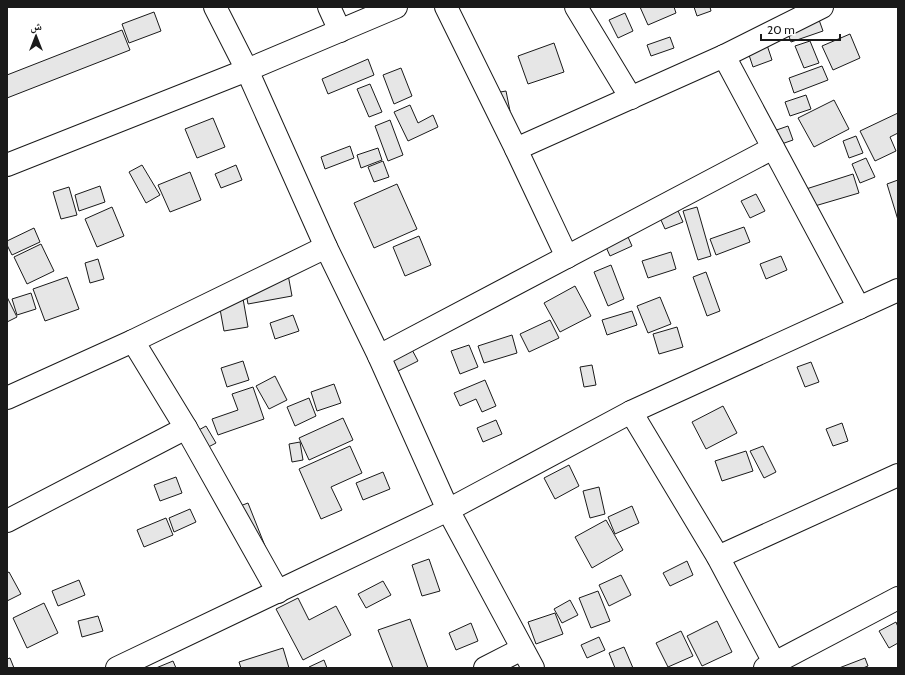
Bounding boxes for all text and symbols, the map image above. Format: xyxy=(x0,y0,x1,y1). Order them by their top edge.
north arrow xyxy=(16,16,56,56)
scale bar xyxy=(761,16,840,42)
text: ش xyxy=(30,19,42,34)
text: 20 m xyxy=(767,22,795,37)

